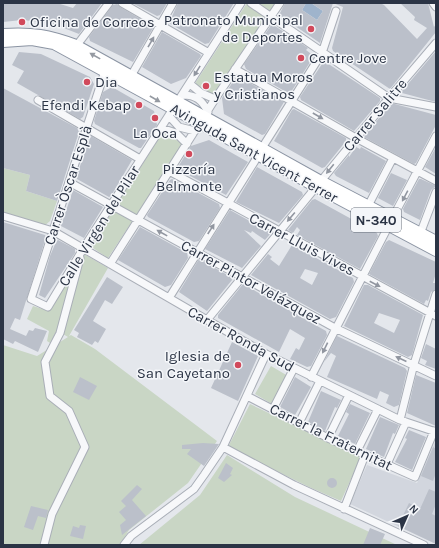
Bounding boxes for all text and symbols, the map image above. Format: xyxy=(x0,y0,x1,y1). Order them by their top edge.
place label: Patronato Municipal de Deportes xyxy=(164,11,303,46)
place label: Oficina de Correos xyxy=(30,13,155,31)
marker: Oficina de Correos xyxy=(17,17,27,27)
marker: Patronato Municipal de Deportes xyxy=(306,24,316,34)
one-way arrow xyxy=(147,37,154,48)
place label: Centre Jove xyxy=(309,49,387,67)
one-way arrow xyxy=(89,53,101,59)
marker: Centre Jove xyxy=(296,53,306,63)
one-way arrow xyxy=(194,65,201,77)
place label: Estatua Moros y Cristianos xyxy=(213,68,313,103)
place label: Dia xyxy=(95,73,118,91)
street label: Carrer Salitre xyxy=(339,75,411,155)
marker: Dia xyxy=(82,77,92,87)
marker: Estatua Moros y Cristianos xyxy=(201,81,211,91)
one-way arrow xyxy=(149,95,161,102)
place label: Efendi Kebap xyxy=(41,96,131,114)
street label: Avinguda Sant Vicent Ferrer xyxy=(167,99,341,207)
marker: Efendi Kebap xyxy=(134,100,144,110)
one-way arrow xyxy=(312,112,324,119)
marker: La Oca xyxy=(150,113,160,123)
street label: Carrer Òscar Esplà xyxy=(40,123,96,247)
place label: La Oca xyxy=(133,124,177,142)
marker: Pizzería Belmonte xyxy=(184,149,194,159)
place label: Pizzería Belmonte xyxy=(156,160,222,195)
street label: Calle Virgen del Pilar xyxy=(55,162,144,290)
one-way arrow xyxy=(326,164,335,175)
one-way arrow xyxy=(402,190,408,201)
road number: N-340 xyxy=(351,208,401,232)
street label: Carrer Lluis Vives xyxy=(246,209,358,279)
one-way arrow xyxy=(286,212,295,223)
one-way arrow xyxy=(208,223,215,235)
one-way arrow xyxy=(156,229,168,236)
street label: Carrer Pintor Velázquez xyxy=(178,236,324,328)
one-way arrow xyxy=(369,280,381,287)
street label: Carrer Ronda Sud xyxy=(185,302,297,376)
one-way arrow xyxy=(322,342,328,354)
place label: Iglesia de San Cayetano xyxy=(137,347,230,382)
one-way arrow xyxy=(395,355,407,362)
marker: Iglesia de San Cayetano xyxy=(233,360,243,370)
street label: Carrer la Fraternitat xyxy=(267,399,396,475)
north arrow xyxy=(387,496,427,536)
text: N xyxy=(406,502,421,517)

